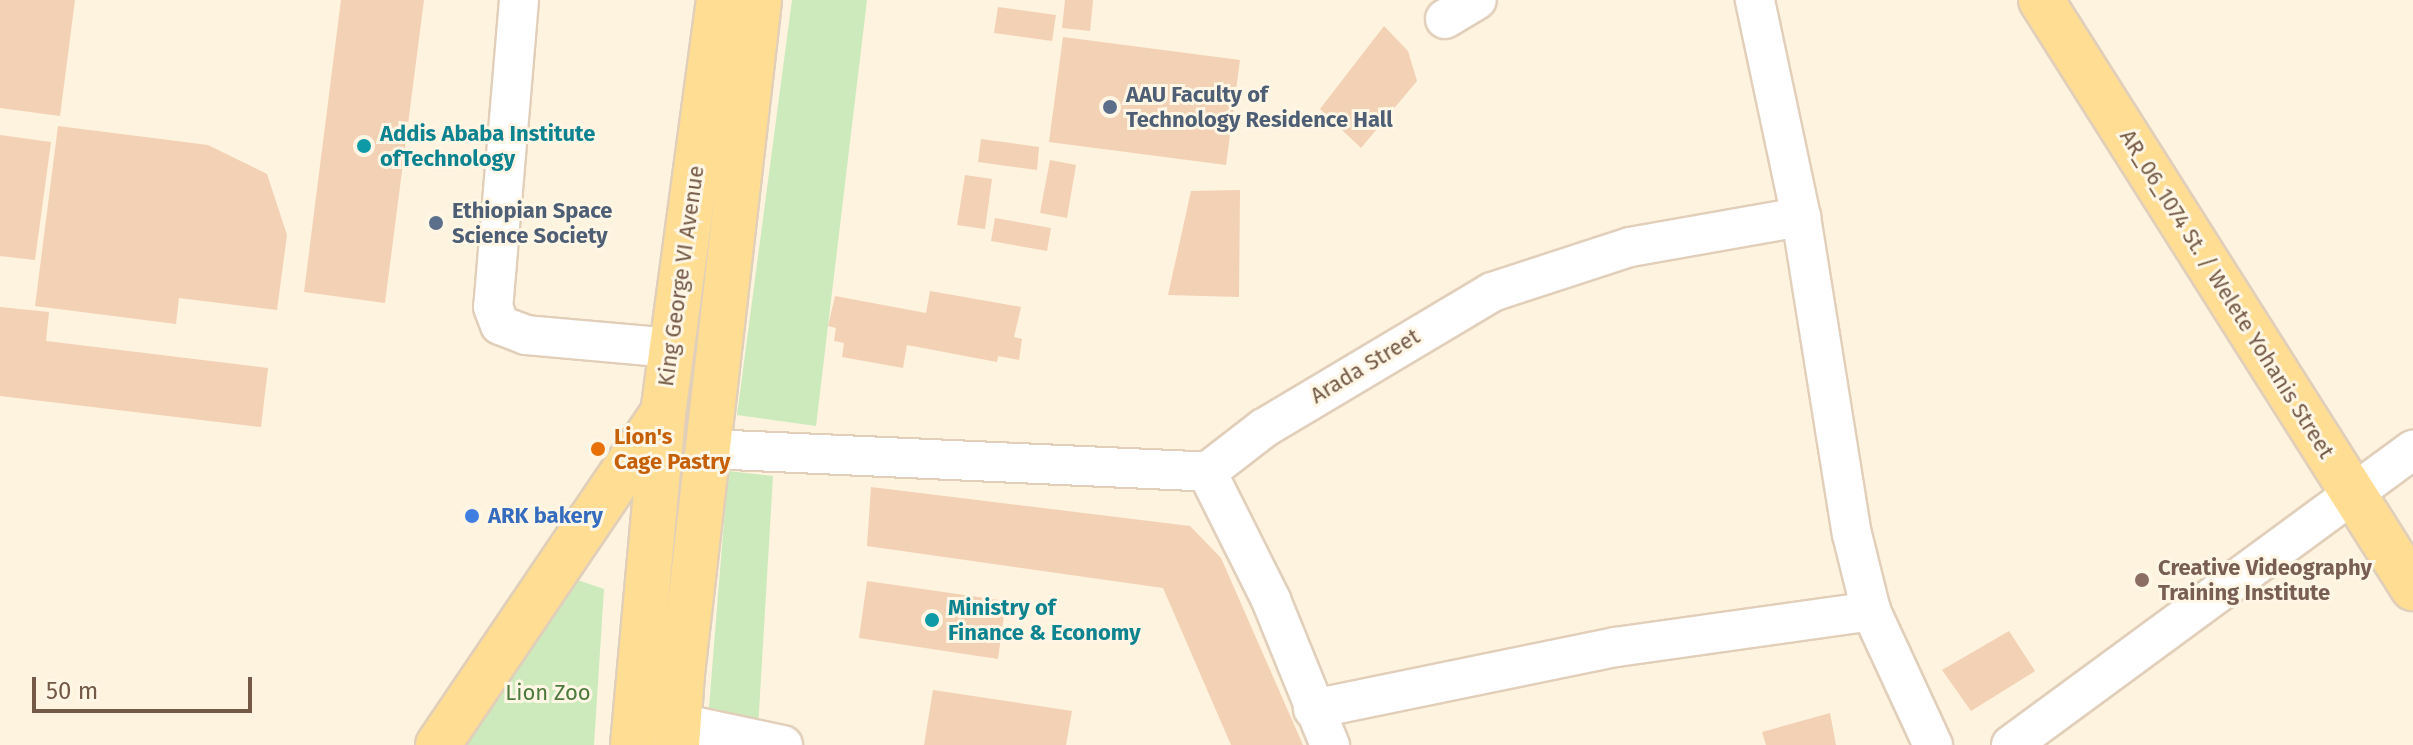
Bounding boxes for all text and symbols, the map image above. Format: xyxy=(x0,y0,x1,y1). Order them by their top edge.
place label: AAU Faculty of Technology Residence Hall xyxy=(1126,81,1393,132)
marker: AAU Faculty of Technology Residence Hall xyxy=(1101,98,1119,116)
place label: Addis Ababa Institute ofTechnology xyxy=(380,120,595,172)
street label: AR_06_1074 St. / Welete Yohanis Street xyxy=(2114,125,2340,463)
marker: Addis Ababa Institute ofTechnology xyxy=(355,137,373,155)
street label: King George VI Avenue xyxy=(652,164,710,388)
place label: Ethiopian Space Science Society xyxy=(452,197,613,248)
marker: Ethiopian Space Science Society xyxy=(427,214,445,232)
street label: Arada Street xyxy=(1306,323,1424,409)
place label: Lion's Cage Pastry xyxy=(614,423,730,474)
marker: Lion's Cage Pastry xyxy=(589,440,607,458)
place label: ARK bakery xyxy=(488,503,603,529)
marker: ARK bakery xyxy=(463,507,481,525)
place label: Creative Videography Training Institute xyxy=(2158,554,2372,606)
marker: Creative Videography Training Institute xyxy=(2133,571,2151,589)
place label: Ministry of Finance & Economy xyxy=(948,594,1141,646)
marker: Ministry of Finance & Economy xyxy=(923,611,941,629)
scale bar xyxy=(36,661,256,711)
text: 50 m xyxy=(46,677,98,705)
park label: Lion Zoo xyxy=(505,680,591,706)

